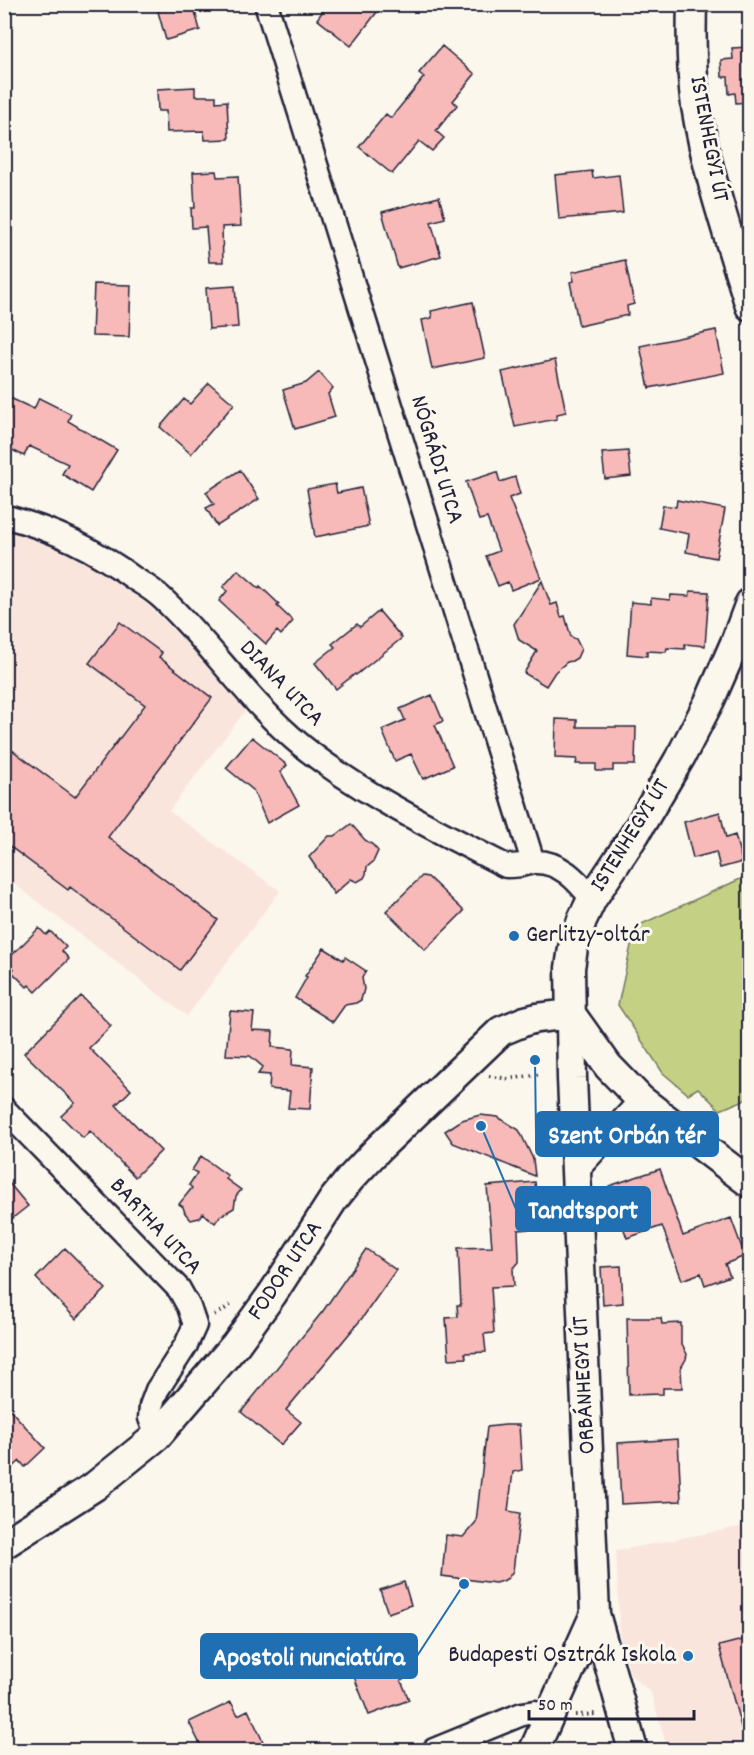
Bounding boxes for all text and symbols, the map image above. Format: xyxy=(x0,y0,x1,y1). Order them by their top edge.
street label: ISTENHEGYI ÚT xyxy=(679,73,737,205)
street label: NÓGRÁDI UTCA xyxy=(400,392,472,528)
street label: DIANA UTCA xyxy=(231,633,331,735)
street label: ISTENHEGYI ÚT xyxy=(583,772,680,899)
place label: Gerlitzy-oltár xyxy=(526,919,650,953)
marker: Gerlitzy-oltár xyxy=(507,929,521,943)
callout: Szent Orbán tér xyxy=(536,1112,718,1156)
text: Szent Orbán tér xyxy=(548,1119,706,1156)
street label: BARTHA UTCA xyxy=(101,1171,209,1283)
callout: Tandtsport xyxy=(516,1187,650,1231)
text: Tandtsport xyxy=(528,1194,638,1231)
street label: FODOR UTCA xyxy=(240,1214,332,1328)
street label: ORBÁNHEGYI ÚT xyxy=(564,1315,606,1455)
callout: Apostoli nunciatúra xyxy=(201,1634,417,1678)
place label: Budapesti Osztrák Iskola xyxy=(448,1639,677,1673)
text: Apostoli nunciatúra xyxy=(213,1641,406,1678)
marker: Budapesti Osztrák Iskola xyxy=(681,1649,695,1663)
scale bar xyxy=(529,1683,694,1721)
text: 50 m xyxy=(538,1694,573,1719)

